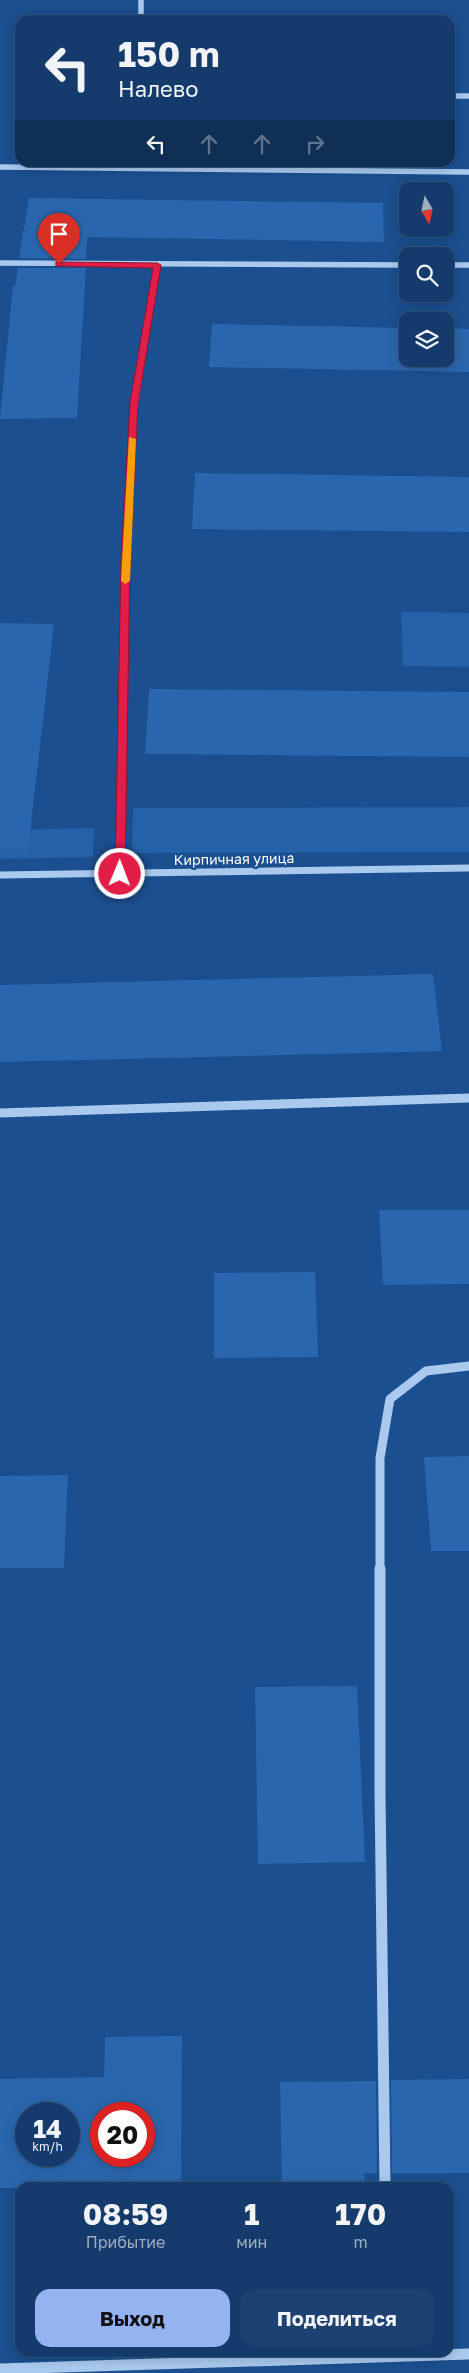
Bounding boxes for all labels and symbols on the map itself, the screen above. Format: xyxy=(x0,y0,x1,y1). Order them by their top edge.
north arrow xyxy=(399,182,454,238)
pin xyxy=(38,213,80,264)
position arrow xyxy=(93,847,145,899)
street label: Кирпичная улица xyxy=(174,849,294,868)
speed limit sign: 20 xyxy=(90,2102,155,2167)

